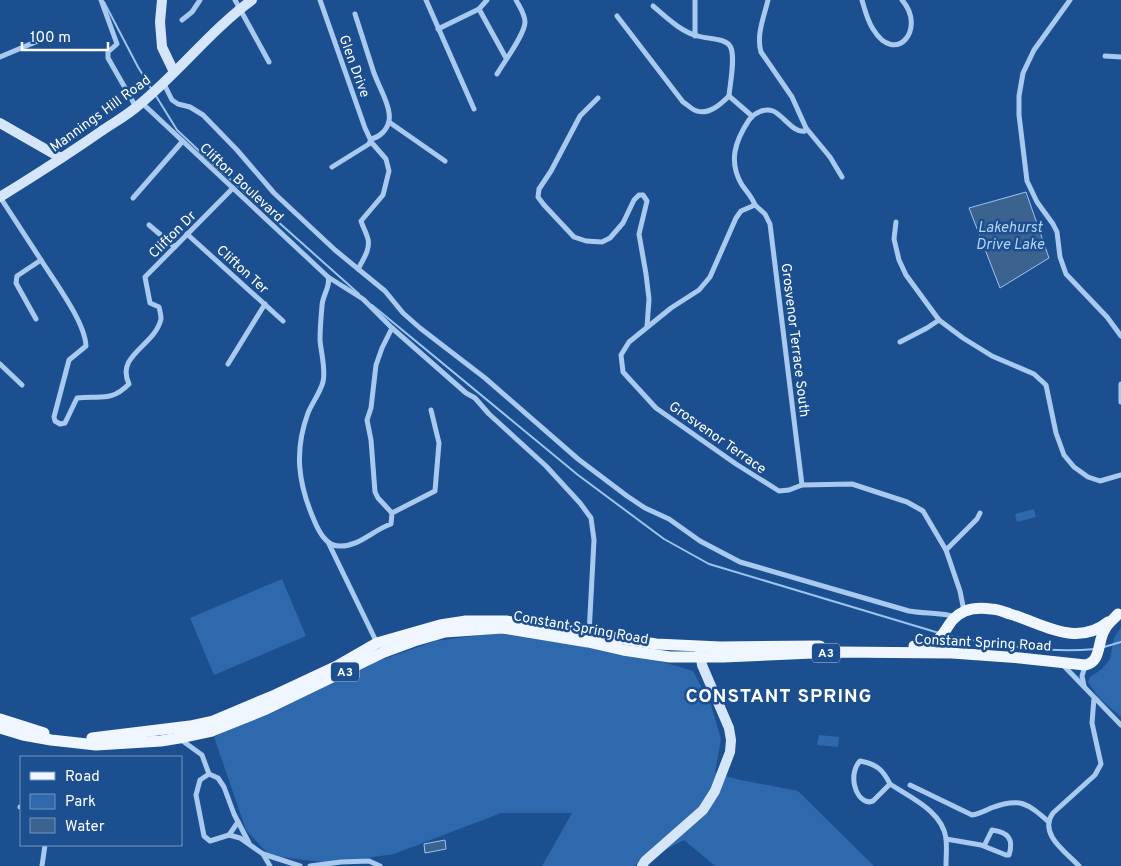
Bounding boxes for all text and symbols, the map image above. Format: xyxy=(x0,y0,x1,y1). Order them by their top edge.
scale bar xyxy=(22,20,109,52)
text: 100 m xyxy=(30,29,71,48)
street label: Glen Drive xyxy=(334,33,373,100)
street label: Mannings Hill Road xyxy=(47,72,154,156)
street label: Clifton Boulevard xyxy=(196,140,286,226)
street label: Clifton Dr xyxy=(146,207,201,262)
water label: Lakehurst Drive Lake xyxy=(976,219,1044,255)
street label: Clifton Ter xyxy=(212,242,272,298)
street label: Grosvenor Terrace South xyxy=(777,262,812,418)
street label: Grosvenor Terrace xyxy=(665,398,769,478)
street label: Constant Spring Road xyxy=(512,608,650,649)
street label: Constant Spring Road xyxy=(914,631,1052,656)
road number: A3 xyxy=(812,644,840,662)
road number: A3 xyxy=(331,662,359,682)
district label: CONSTANT SPRING xyxy=(685,685,873,709)
legend xyxy=(20,756,182,846)
text: Road xyxy=(65,768,100,787)
text: Park xyxy=(65,793,96,812)
text: Water xyxy=(65,818,105,837)

